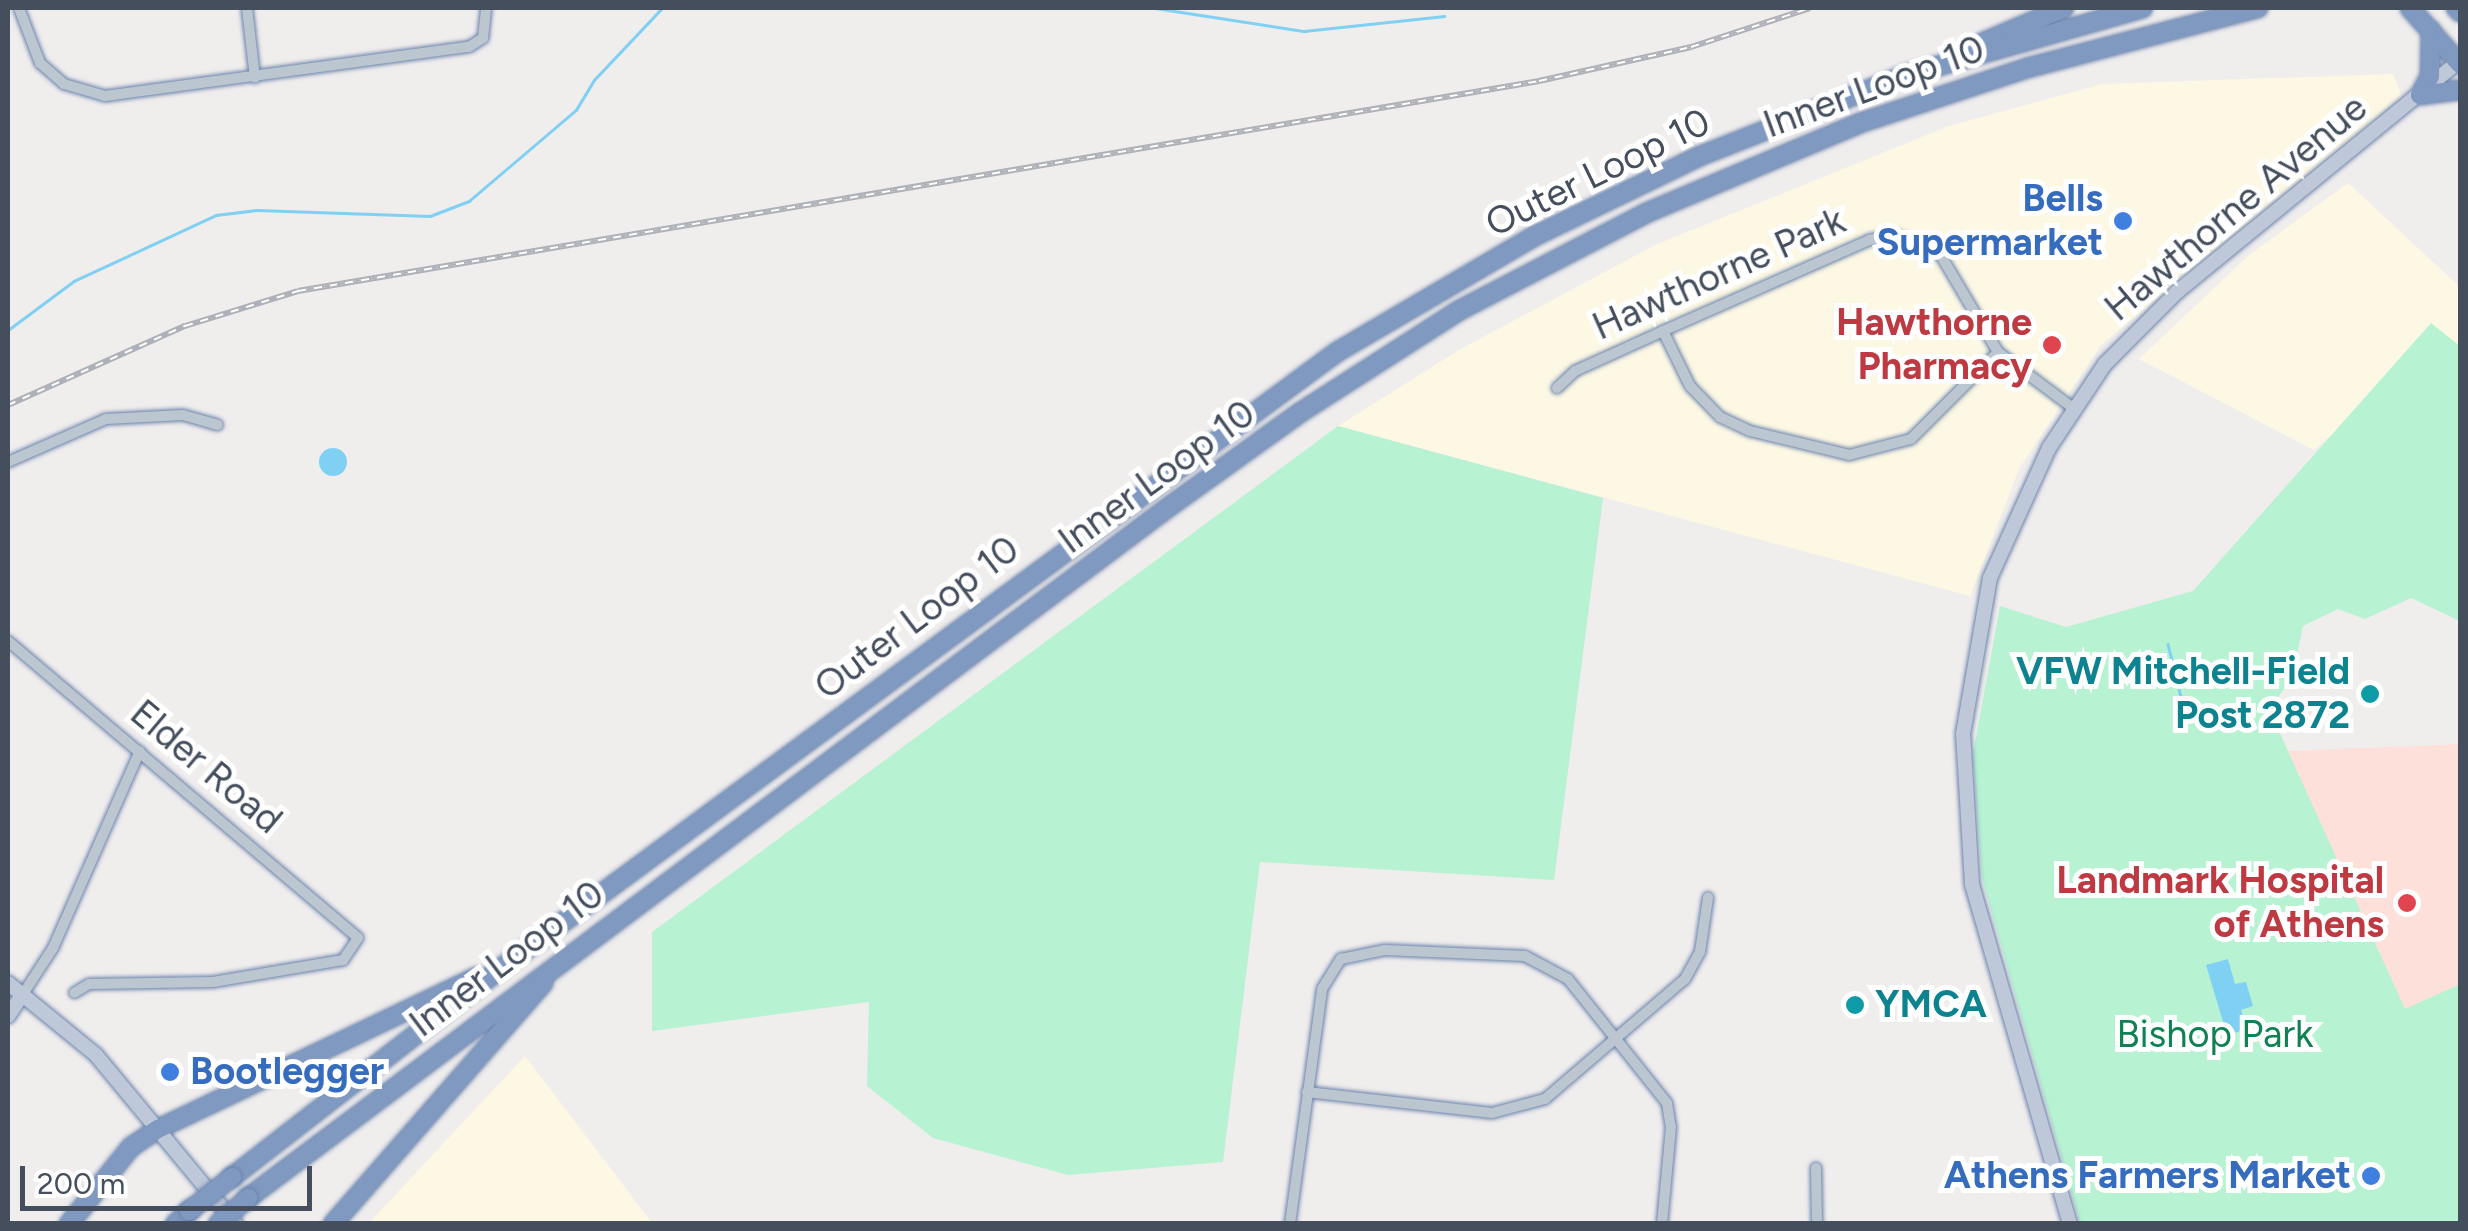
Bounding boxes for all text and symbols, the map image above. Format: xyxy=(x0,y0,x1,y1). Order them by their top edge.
street label: Inner Loop 10 xyxy=(1757,26,1991,148)
street label: Hawthorne Avenue xyxy=(2096,85,2376,331)
street label: Outer Loop 10 xyxy=(1478,99,1718,247)
place label: Bells Supermarket xyxy=(1876,176,2103,266)
street label: Hawthorne Park xyxy=(1586,198,1852,350)
marker: Bells Supermarket xyxy=(2112,210,2134,232)
place label: Hawthorne Pharmacy xyxy=(1836,300,2032,389)
marker: Hawthorne Pharmacy xyxy=(2041,334,2063,356)
street label: Inner Loop 10 xyxy=(1050,391,1264,563)
street label: Outer Loop 10 xyxy=(806,526,1028,710)
place label: VFW Mitchell-Field Post 2872 xyxy=(2016,649,2350,738)
marker: VFW Mitchell-Field Post 2872 xyxy=(2359,683,2381,705)
street label: Elder Road xyxy=(121,691,291,843)
place label: Landmark Hospital of Athens xyxy=(2056,858,2384,948)
street label: Inner Loop 10 xyxy=(401,871,613,1047)
marker: Landmark Hospital of Athens xyxy=(2394,890,2420,916)
place label: YMCA xyxy=(1875,982,1987,1028)
marker: YMCA xyxy=(1844,994,1866,1016)
park label: Bishop Park xyxy=(2116,1012,2314,1058)
place label: Bootlegger xyxy=(190,1049,384,1095)
marker: Bootlegger xyxy=(159,1061,181,1083)
scale bar xyxy=(25,1146,318,1208)
place label: Athens Farmers Market xyxy=(1944,1153,2351,1199)
text: 200 m xyxy=(37,1165,125,1202)
marker: Athens Farmers Market xyxy=(2360,1165,2382,1187)

